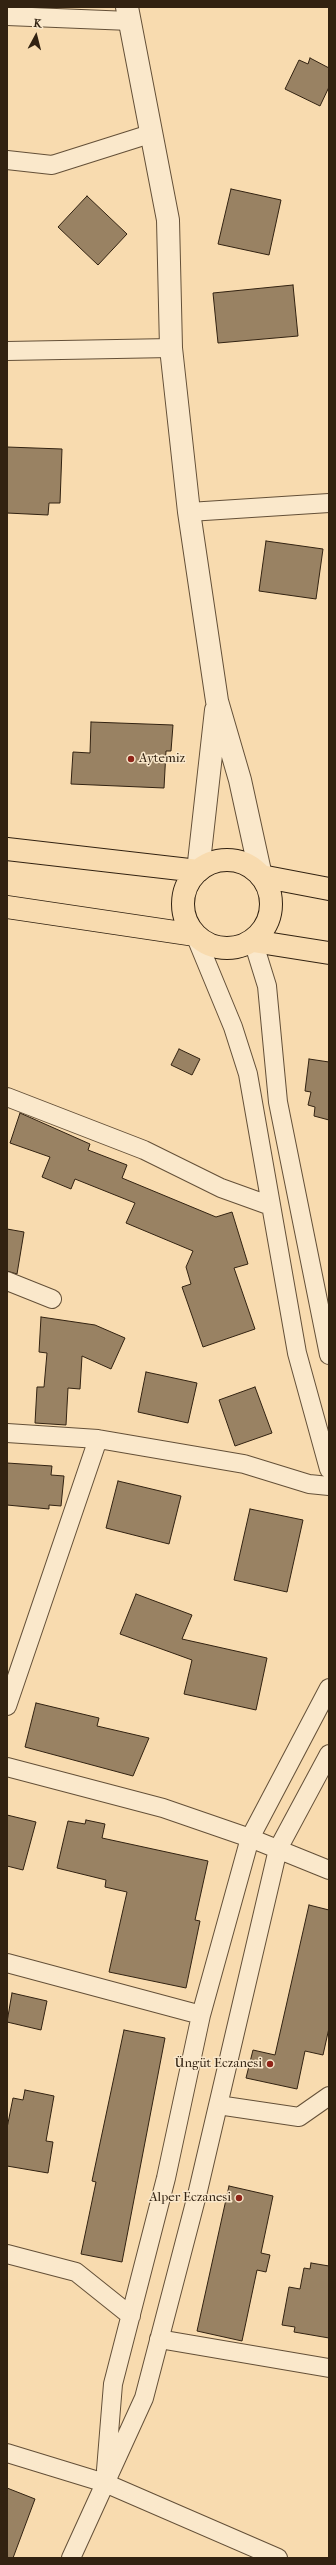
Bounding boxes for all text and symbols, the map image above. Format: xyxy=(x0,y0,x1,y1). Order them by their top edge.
north arrow xyxy=(16,16,56,56)
text: K xyxy=(33,17,42,31)
place label: Aytemiz xyxy=(139,751,185,767)
marker: Aytemiz xyxy=(126,754,136,764)
place label: Üngüt Eczanesi xyxy=(174,2056,262,2072)
marker: Üngüt Eczanesi xyxy=(265,2059,275,2069)
place label: Alper Eczanesi xyxy=(149,2190,231,2206)
marker: Alper Eczanesi xyxy=(234,2193,244,2203)

